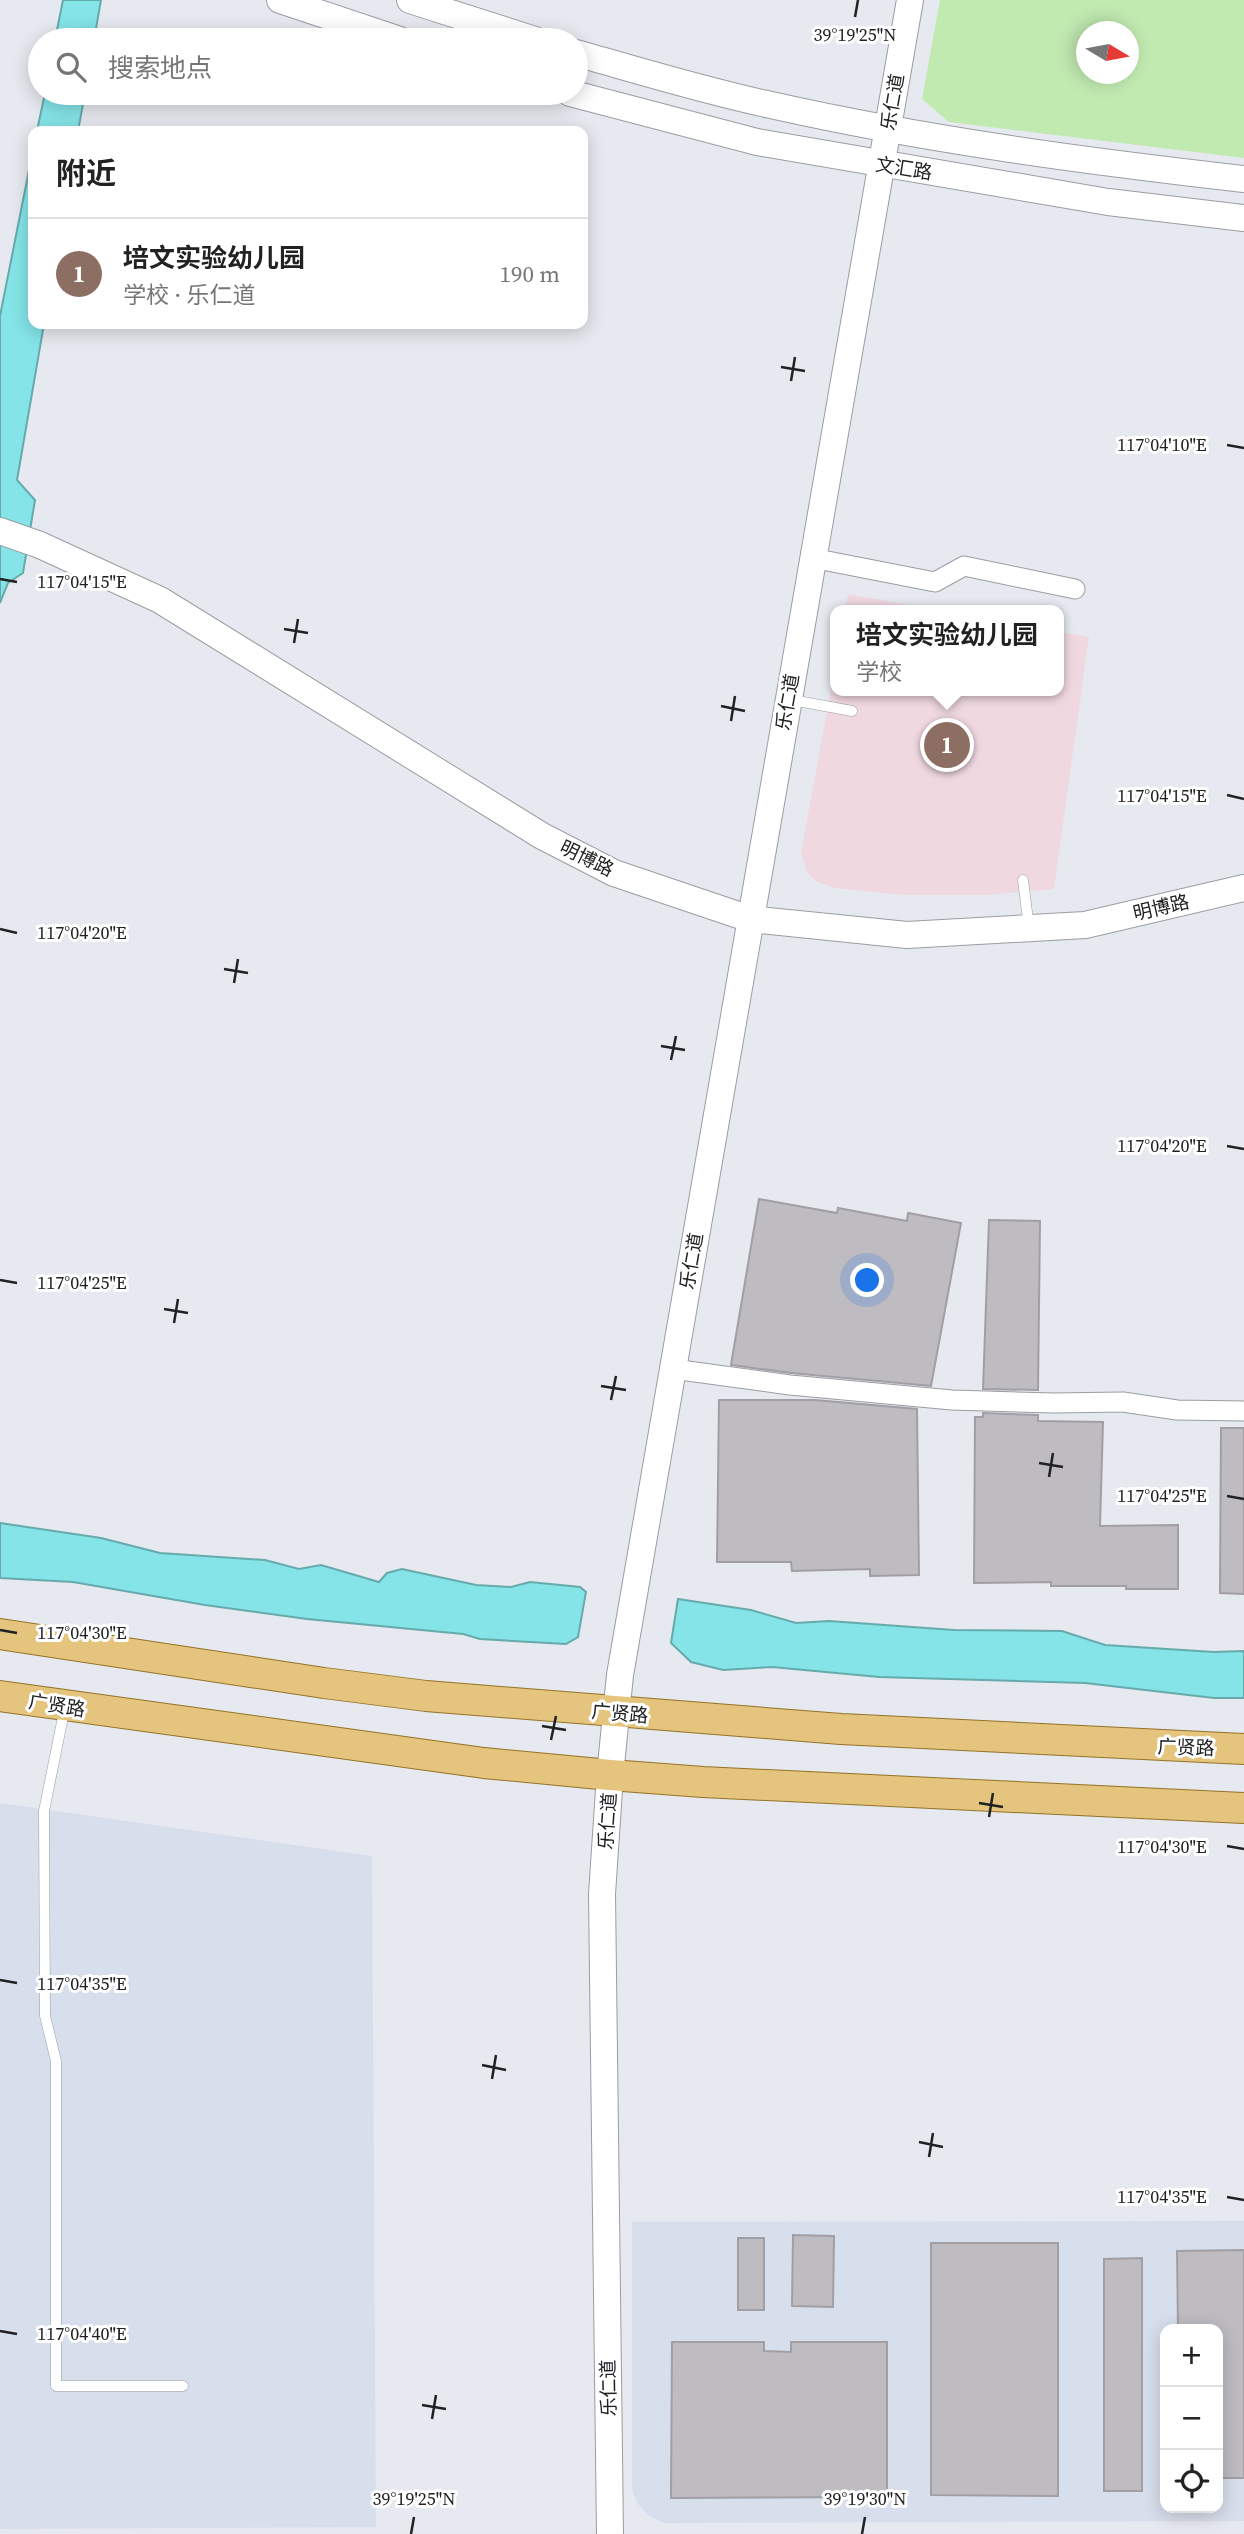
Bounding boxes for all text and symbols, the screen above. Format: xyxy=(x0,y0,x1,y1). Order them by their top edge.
north arrow xyxy=(1076,21,1139,84)
text: 39°19'25"N xyxy=(814,22,896,47)
search box xyxy=(28,28,588,105)
icon: search xyxy=(52,48,90,86)
text: 搜索地点 xyxy=(108,50,212,86)
street label: 乐仁道 xyxy=(874,72,910,132)
street label: 文汇路 xyxy=(874,151,934,185)
text: 附近 xyxy=(56,153,116,194)
text: 培文实验幼儿园 xyxy=(123,240,305,276)
text: 1 xyxy=(73,258,85,290)
text: 190 m xyxy=(499,258,560,290)
text: 学校 · 乐仁道 xyxy=(123,279,256,311)
text: 117°04'10"E xyxy=(1117,432,1207,457)
text: 117°04'15"E xyxy=(37,569,127,594)
popup xyxy=(830,605,1064,696)
text: 培文实验幼儿园 xyxy=(856,617,1038,653)
text: 学校 xyxy=(856,656,902,688)
street label: 乐仁道 xyxy=(769,672,805,732)
pin: 1 xyxy=(924,719,970,771)
text: 117°04'15"E xyxy=(1117,783,1207,808)
street label: 明博路 xyxy=(556,834,618,882)
street label: 明博路 xyxy=(1130,888,1192,926)
text: 117°04'20"E xyxy=(37,920,127,945)
text: 117°04'20"E xyxy=(1117,1133,1207,1158)
street label: 乐仁道 xyxy=(673,1231,709,1291)
your location xyxy=(850,1263,884,1297)
text: 117°04'25"E xyxy=(37,1270,127,1295)
text: 117°04'25"E xyxy=(1117,1483,1207,1508)
text: 117°04'30"E xyxy=(37,1620,127,1645)
street label: 广贤路 xyxy=(27,1688,87,1722)
street label: 广贤路 xyxy=(590,1698,650,1728)
street label: 广贤路 xyxy=(1157,1733,1215,1761)
street label: 乐仁道 xyxy=(592,1792,622,1850)
text: 117°04'30"E xyxy=(1117,1834,1207,1859)
text: 117°04'35"E xyxy=(37,1971,127,1996)
text: 117°04'35"E xyxy=(1117,2184,1207,2209)
text: 117°04'40"E xyxy=(37,2321,127,2346)
map controls xyxy=(1160,2324,1223,2513)
button: + xyxy=(1160,2324,1223,2387)
street label: 乐仁道 xyxy=(595,2359,621,2417)
button: − xyxy=(1160,2387,1223,2450)
button: locate xyxy=(1160,2450,1223,2513)
text: 39°19'25"N xyxy=(373,2486,455,2511)
text: 39°19'30"N xyxy=(824,2486,906,2511)

